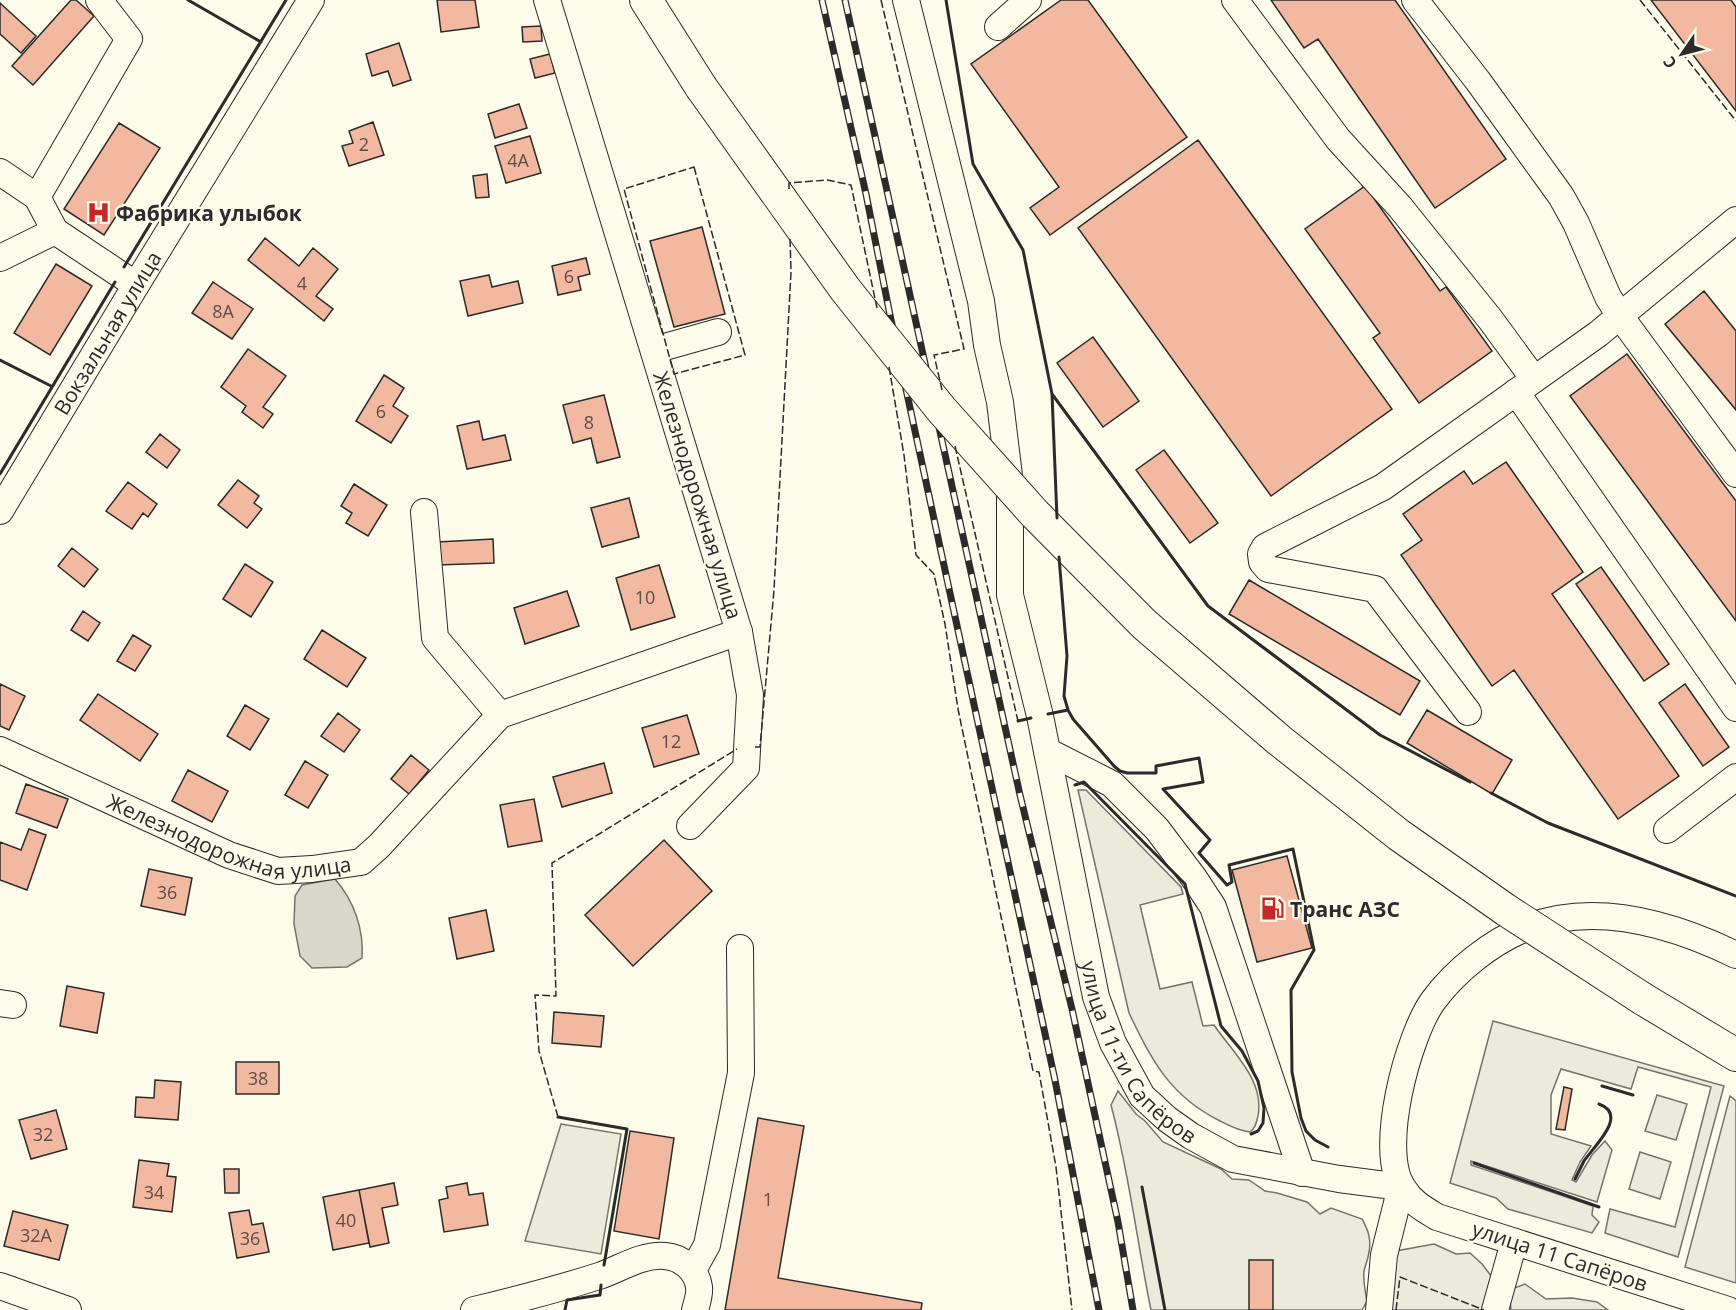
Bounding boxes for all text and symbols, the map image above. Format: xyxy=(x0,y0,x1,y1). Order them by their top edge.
north arrow xyxy=(1652,24,1712,84)
text: С xyxy=(1658,52,1682,73)
house number: 2 xyxy=(359,132,369,156)
house number: 4А xyxy=(507,148,529,172)
place label: Фабрика улыбок xyxy=(116,199,302,227)
hospital icon: Фабрика улыбок xyxy=(85,200,111,226)
street label: Вокзальная улица xyxy=(47,246,167,420)
house number: 6 xyxy=(564,264,574,288)
house number: 4 xyxy=(297,271,307,295)
house number: 8А xyxy=(212,299,234,323)
street label: Железнодорожная улица xyxy=(647,368,749,622)
house number: 6 xyxy=(376,399,386,423)
house number: 8 xyxy=(584,410,594,434)
house number: 10 xyxy=(635,585,655,609)
house number: 12 xyxy=(661,729,681,753)
street label: Железнодорожная улица xyxy=(102,787,353,885)
house number: 36 xyxy=(157,880,177,904)
place label: Транс АЗС xyxy=(1290,895,1400,923)
fuel station icon: Транс АЗС xyxy=(1259,896,1285,922)
street label: улица 11-ти Сапёров xyxy=(1075,959,1202,1150)
house number: 38 xyxy=(248,1066,268,1090)
house number: 32 xyxy=(33,1122,53,1146)
house number: 34 xyxy=(144,1180,164,1204)
house number: 1 xyxy=(763,1187,773,1211)
house number: 40 xyxy=(336,1208,356,1232)
street label: улица 11 Сапёров xyxy=(1469,1214,1651,1298)
house number: 32А xyxy=(20,1223,53,1247)
house number: 36 xyxy=(240,1226,260,1250)

